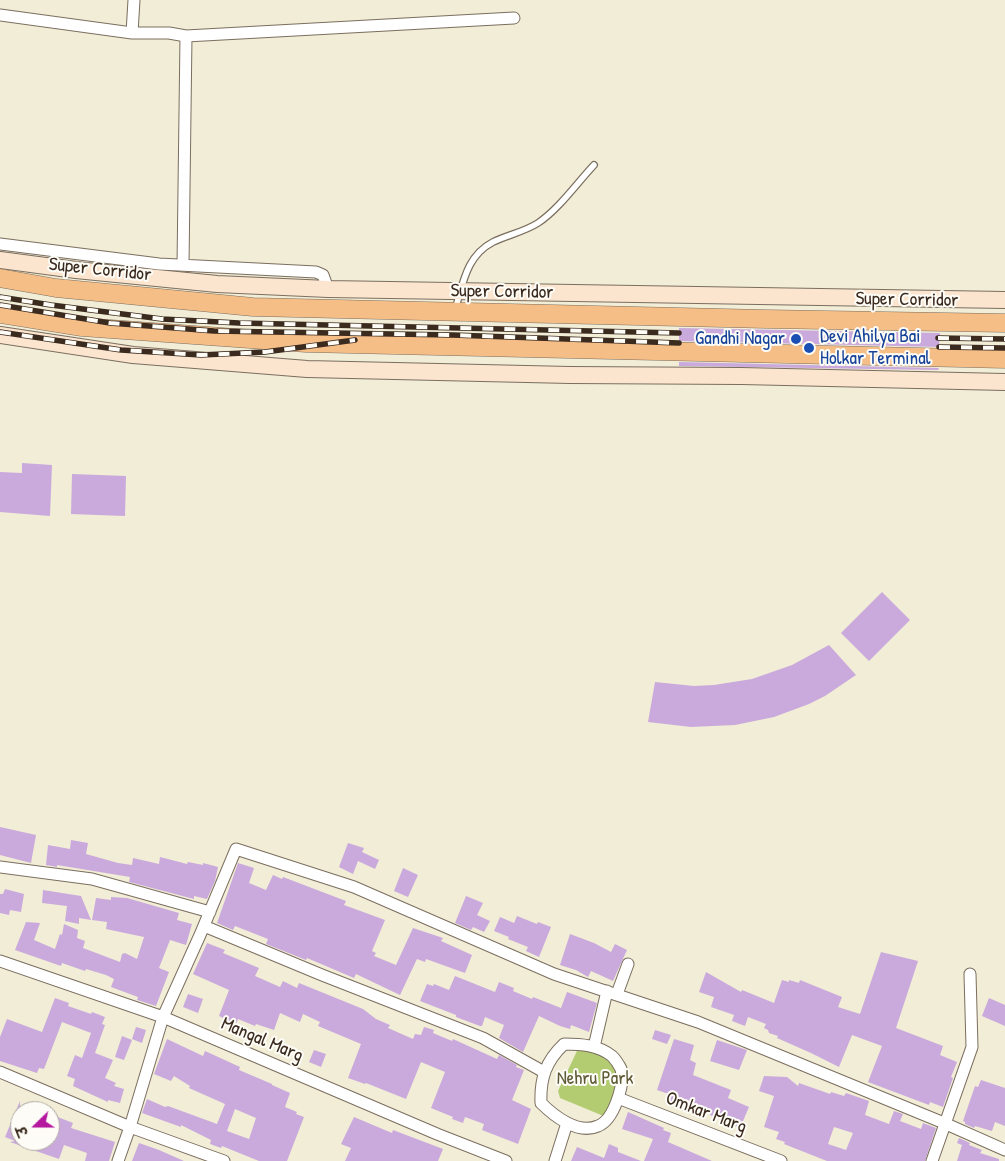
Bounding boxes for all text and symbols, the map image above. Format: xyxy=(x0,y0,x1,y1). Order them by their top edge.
street label: Super Corridor xyxy=(48,253,152,287)
street label: Super Corridor xyxy=(450,280,554,304)
street label: Super Corridor xyxy=(855,288,959,312)
place label: Devi Ahilya Bai Holkar Terminal xyxy=(820,326,931,370)
place label: Gandhi Nagar xyxy=(695,328,785,350)
marker: Gandhi Nagar xyxy=(789,332,803,346)
marker: Devi Ahilya Bai Holkar Terminal xyxy=(802,341,816,355)
street label: Mangal Marg xyxy=(217,1012,307,1068)
park label: Nehru Park xyxy=(557,1068,633,1090)
street label: Omkar Marg xyxy=(662,1087,750,1139)
north arrow xyxy=(10,1101,60,1151)
text: उ xyxy=(11,1124,32,1139)

